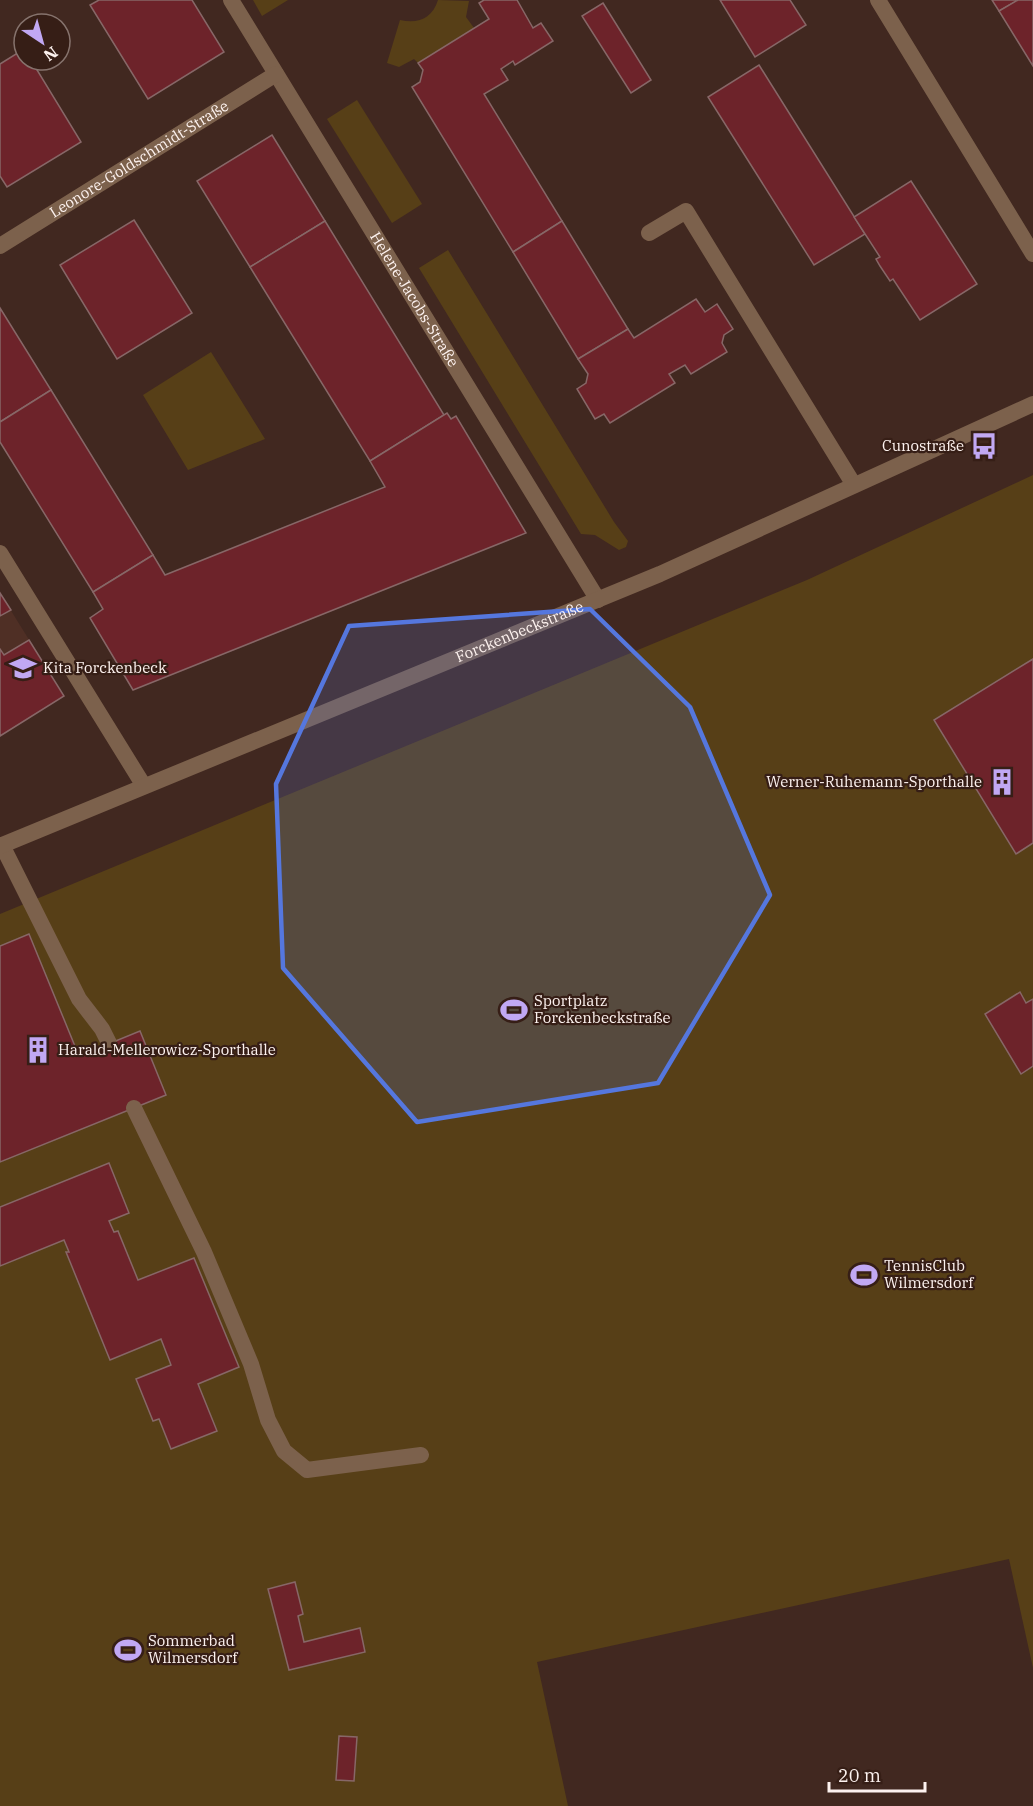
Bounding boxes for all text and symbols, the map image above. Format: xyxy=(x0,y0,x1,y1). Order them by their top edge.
north arrow xyxy=(12,12,72,72)
text: N xyxy=(40,42,62,66)
street label: Leonore-Goldschmidt-Straße xyxy=(46,96,232,222)
street label: Helene-Jacobs-Straße xyxy=(366,228,463,370)
bus stop icon: Cunostraße xyxy=(969,431,999,461)
place label: Cunostraße xyxy=(882,436,964,455)
street label: Forckenbeckstraße xyxy=(453,597,586,666)
school or university icon: Kita Forckenbeck xyxy=(8,653,38,683)
place label: Kita Forckenbeck xyxy=(43,658,167,677)
building icon: Werner-Ruhemann-Sporthalle xyxy=(987,767,1017,797)
place label: Werner-Ruhemann-Sporthalle xyxy=(766,772,982,791)
place label: Sportplatz Forckenbeckstraße xyxy=(534,991,670,1027)
sports icon: Sportplatz Forckenbeckstraße xyxy=(499,995,529,1025)
building icon: Harald-Mellerowicz-Sporthalle xyxy=(23,1035,53,1065)
place label: Harald-Mellerowicz-Sporthalle xyxy=(58,1040,276,1059)
place label: TennisClub Wilmersdorf xyxy=(884,1256,974,1292)
sports icon: TennisClub Wilmersdorf xyxy=(849,1260,879,1290)
place label: Sommerbad Wilmersdorf xyxy=(148,1631,238,1667)
sports icon: Sommerbad Wilmersdorf xyxy=(113,1635,143,1665)
scale bar xyxy=(829,1755,925,1793)
text: 20 m xyxy=(838,1764,881,1787)

